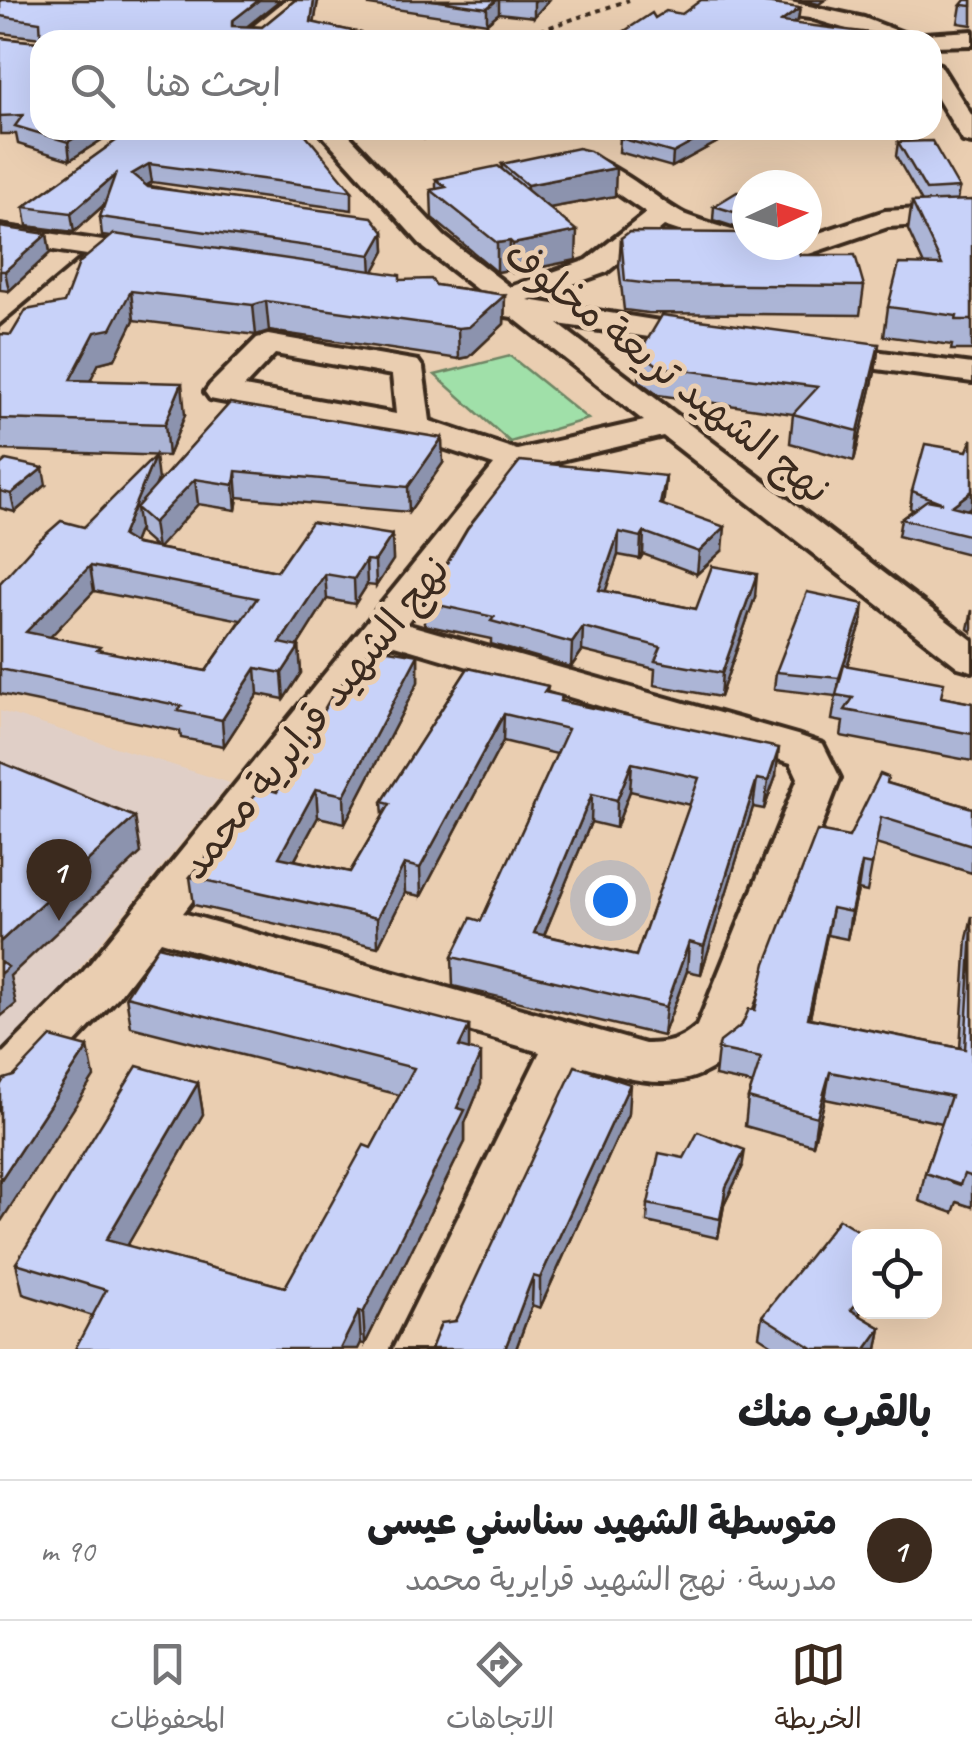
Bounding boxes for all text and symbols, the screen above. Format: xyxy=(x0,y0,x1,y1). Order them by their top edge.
search box xyxy=(30,30,942,140)
icon: search xyxy=(65,58,120,113)
text: ابحث هنا xyxy=(145,60,281,107)
north arrow xyxy=(732,170,822,260)
street label: نهج الشهيد تريعة مخلوف xyxy=(493,229,840,516)
street label: نهج الشهيد قرايرية محمد xyxy=(169,546,462,891)
pin: 1 xyxy=(27,838,92,921)
your location xyxy=(585,875,636,926)
map controls xyxy=(852,1229,942,1319)
button: locate xyxy=(852,1229,942,1319)
text: بالقرب منك xyxy=(738,1386,932,1439)
text: متوسطة الشهيد سناسني عيسى xyxy=(367,1498,837,1545)
text: 90 m xyxy=(40,1530,94,1571)
text: 1 xyxy=(892,1530,907,1571)
text: مدرسة · نهج الشهيد قرايرية محمد xyxy=(405,1559,837,1600)
tab: المحفوظات xyxy=(110,1637,226,1743)
tab: الاتجاهات xyxy=(446,1637,554,1743)
tab: الخريطة xyxy=(774,1637,862,1743)

